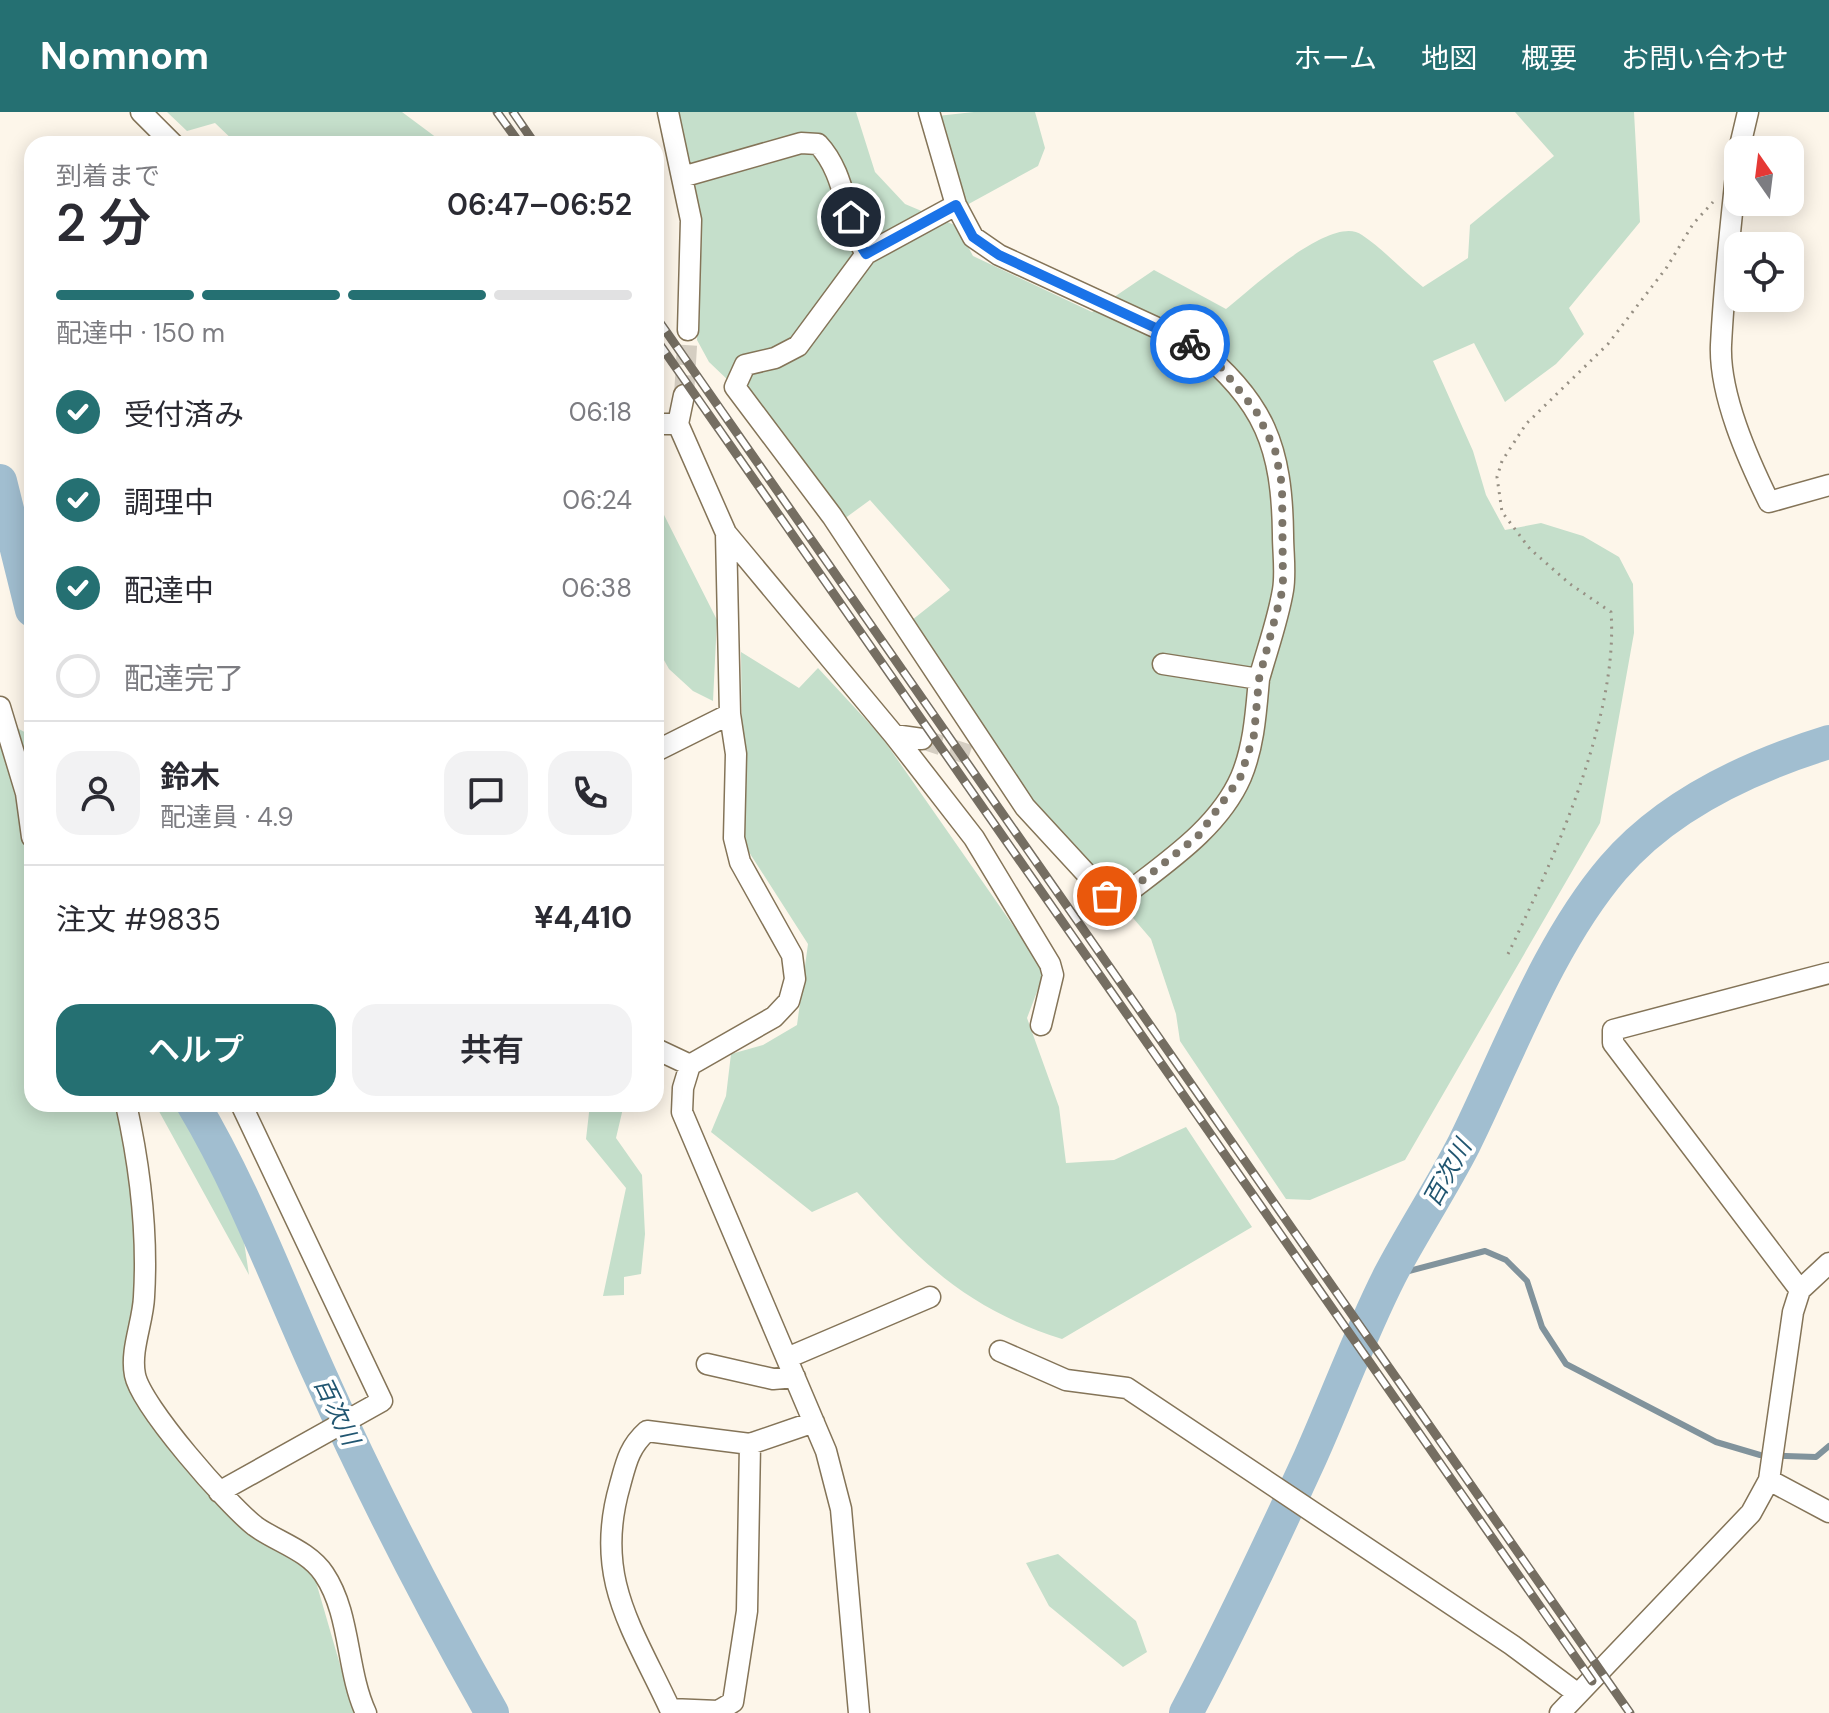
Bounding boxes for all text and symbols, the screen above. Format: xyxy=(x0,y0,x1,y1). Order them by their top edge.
text: Nomnom xyxy=(40,31,209,81)
text: ホーム xyxy=(1294,40,1377,77)
text: 地図 xyxy=(1421,40,1477,77)
text: 概要 xyxy=(1521,40,1577,77)
text: お問い合わせ xyxy=(1621,40,1789,77)
north arrow xyxy=(1724,136,1804,216)
map controls xyxy=(1724,136,1804,312)
text: 到着まで xyxy=(56,159,160,193)
pin xyxy=(817,183,885,251)
text: 06:47–06:52 xyxy=(447,185,632,224)
text: 2 分 xyxy=(56,189,151,257)
icon: home xyxy=(829,195,873,239)
button: locate xyxy=(1724,232,1804,312)
courier xyxy=(1150,304,1230,384)
text: 配達中 · 150 m xyxy=(56,316,225,350)
icon: bike xyxy=(1168,322,1212,366)
icon: check xyxy=(56,390,100,434)
text: 受付済み xyxy=(124,395,244,434)
text: 06:18 xyxy=(569,395,632,429)
icon: check xyxy=(56,478,100,522)
text: 調理中 xyxy=(124,483,214,522)
text: 06:24 xyxy=(562,483,632,517)
icon: check xyxy=(56,566,100,610)
text: 配達中 xyxy=(124,571,214,610)
text: 06:38 xyxy=(561,571,632,605)
text: 配達完了 xyxy=(124,659,244,698)
button: person xyxy=(56,751,140,835)
button: chat xyxy=(444,751,528,835)
button: phone xyxy=(548,751,632,835)
text: 鈴木 xyxy=(160,757,220,796)
text: 配達員 · 4.9 xyxy=(160,800,293,834)
pin xyxy=(1073,862,1141,930)
icon: bag xyxy=(1085,874,1129,918)
text: ¥4,410 xyxy=(534,898,632,937)
text: 注文 #9835 xyxy=(56,900,221,939)
button: ヘルプ xyxy=(56,1004,336,1096)
button: 共有 xyxy=(352,1004,632,1096)
water label: 百次川 xyxy=(1416,1131,1479,1212)
water label: 百次川 xyxy=(307,1372,368,1453)

